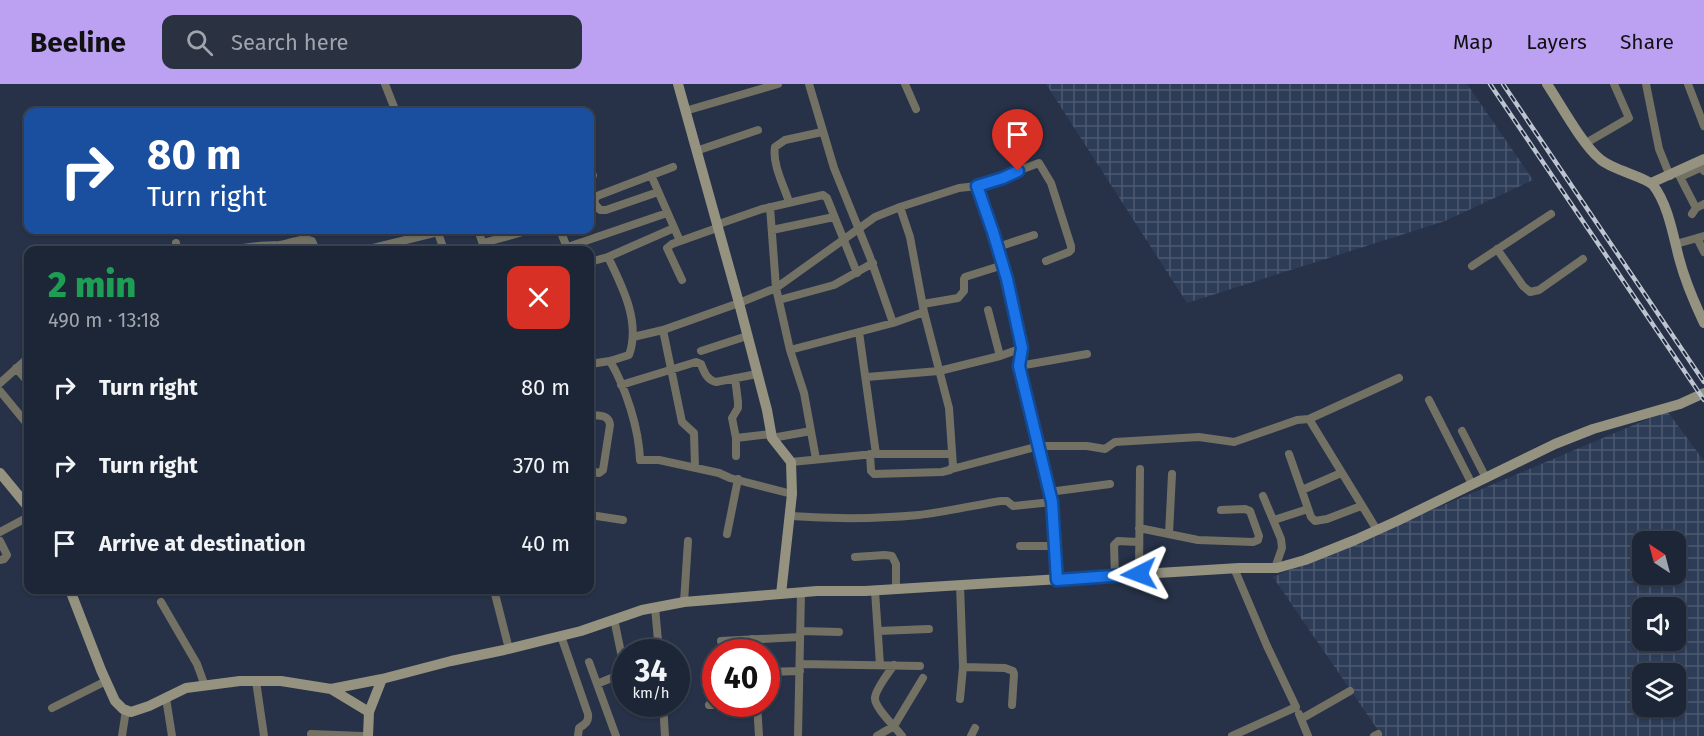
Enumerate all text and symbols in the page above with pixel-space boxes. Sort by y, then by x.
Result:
search box [162,15,582,69]
text: Beeline [30,26,126,59]
icon: search [183,26,216,59]
text: Search here [231,29,349,56]
text: Map [1453,29,1493,55]
text: Layers [1526,29,1587,55]
text: Share [1620,29,1674,55]
pin [992,109,1043,171]
icon: arrive [1001,118,1034,151]
text: 80 m [147,130,241,180]
icon: right [48,132,126,210]
text: Turn right [147,181,267,213]
text: 2 min [48,263,136,307]
button: close [507,266,570,329]
text: 490 m · 13:18 [48,308,160,332]
icon: right [48,371,81,404]
text: Turn right [99,374,198,401]
text: 80 m [521,374,570,401]
icon: right [48,449,81,482]
text: Turn right [99,452,198,479]
text: 370 m [513,452,570,479]
icon: arrive [48,527,81,560]
text: Arrive at destination [99,530,306,557]
text: 40 m [521,530,570,557]
north arrow [1632,531,1686,585]
map controls [1632,531,1686,717]
position arrow [1107,542,1171,606]
button: sound [1632,597,1686,651]
speed limit sign: 40 [702,639,780,717]
text: 34 [635,653,667,689]
button: layers [1632,663,1686,717]
text: km/h [632,684,670,702]

